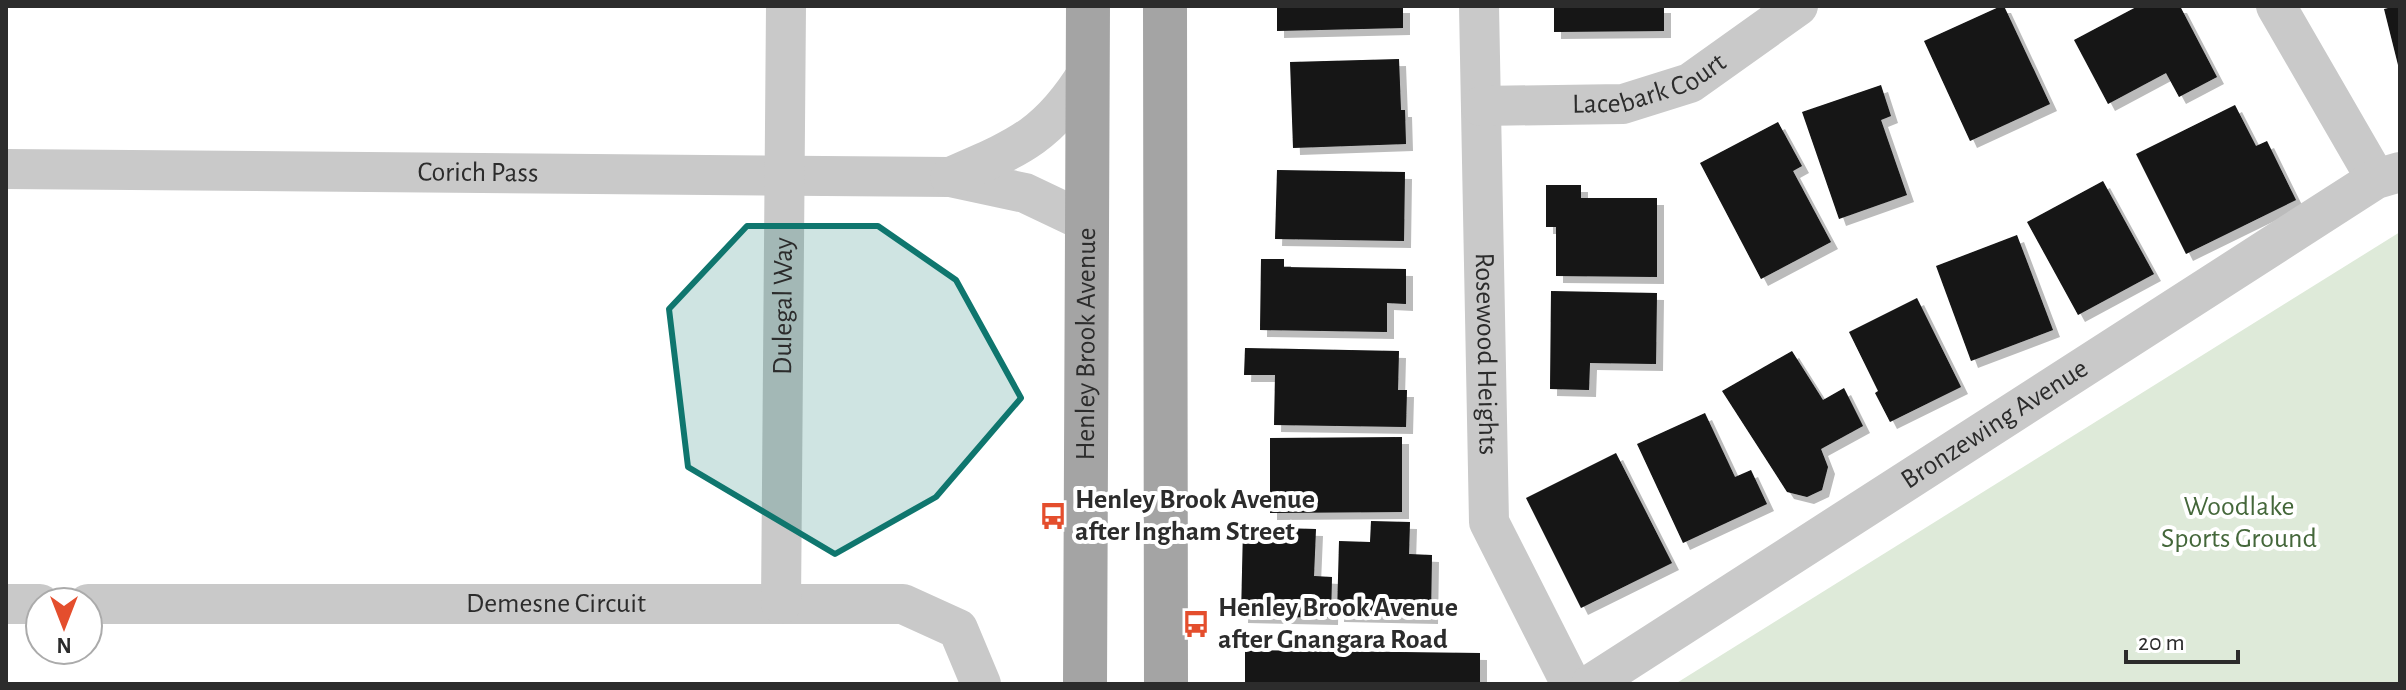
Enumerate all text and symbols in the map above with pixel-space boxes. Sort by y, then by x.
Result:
street label: Lacebark Court [1572,48,1731,119]
street label: Corich Pass [417,158,539,188]
street label: Henley Brook Avenue [1072,228,1101,460]
street label: Dulegal Way [769,237,798,375]
street label: Rosewood Heights [1470,252,1502,455]
street label: Bronzewing Avenue [1896,354,2093,494]
place label: Henley Brook Avenue after Ingham Street [1075,486,1315,546]
park label: Woodlake Sports Ground [2161,493,2317,553]
bus stop icon: Henley Brook Avenue after Ingham Street [1038,501,1068,531]
north arrow [24,586,104,666]
street label: Demesne Circuit [466,590,646,618]
place label: Henley Brook Avenue after Gnangara Road [1218,594,1458,654]
bus stop icon: Henley Brook Avenue after Gnangara Road [1181,609,1211,639]
scale bar [2126,614,2238,664]
text: 20 m [2138,631,2185,655]
text: N [56,634,72,656]

